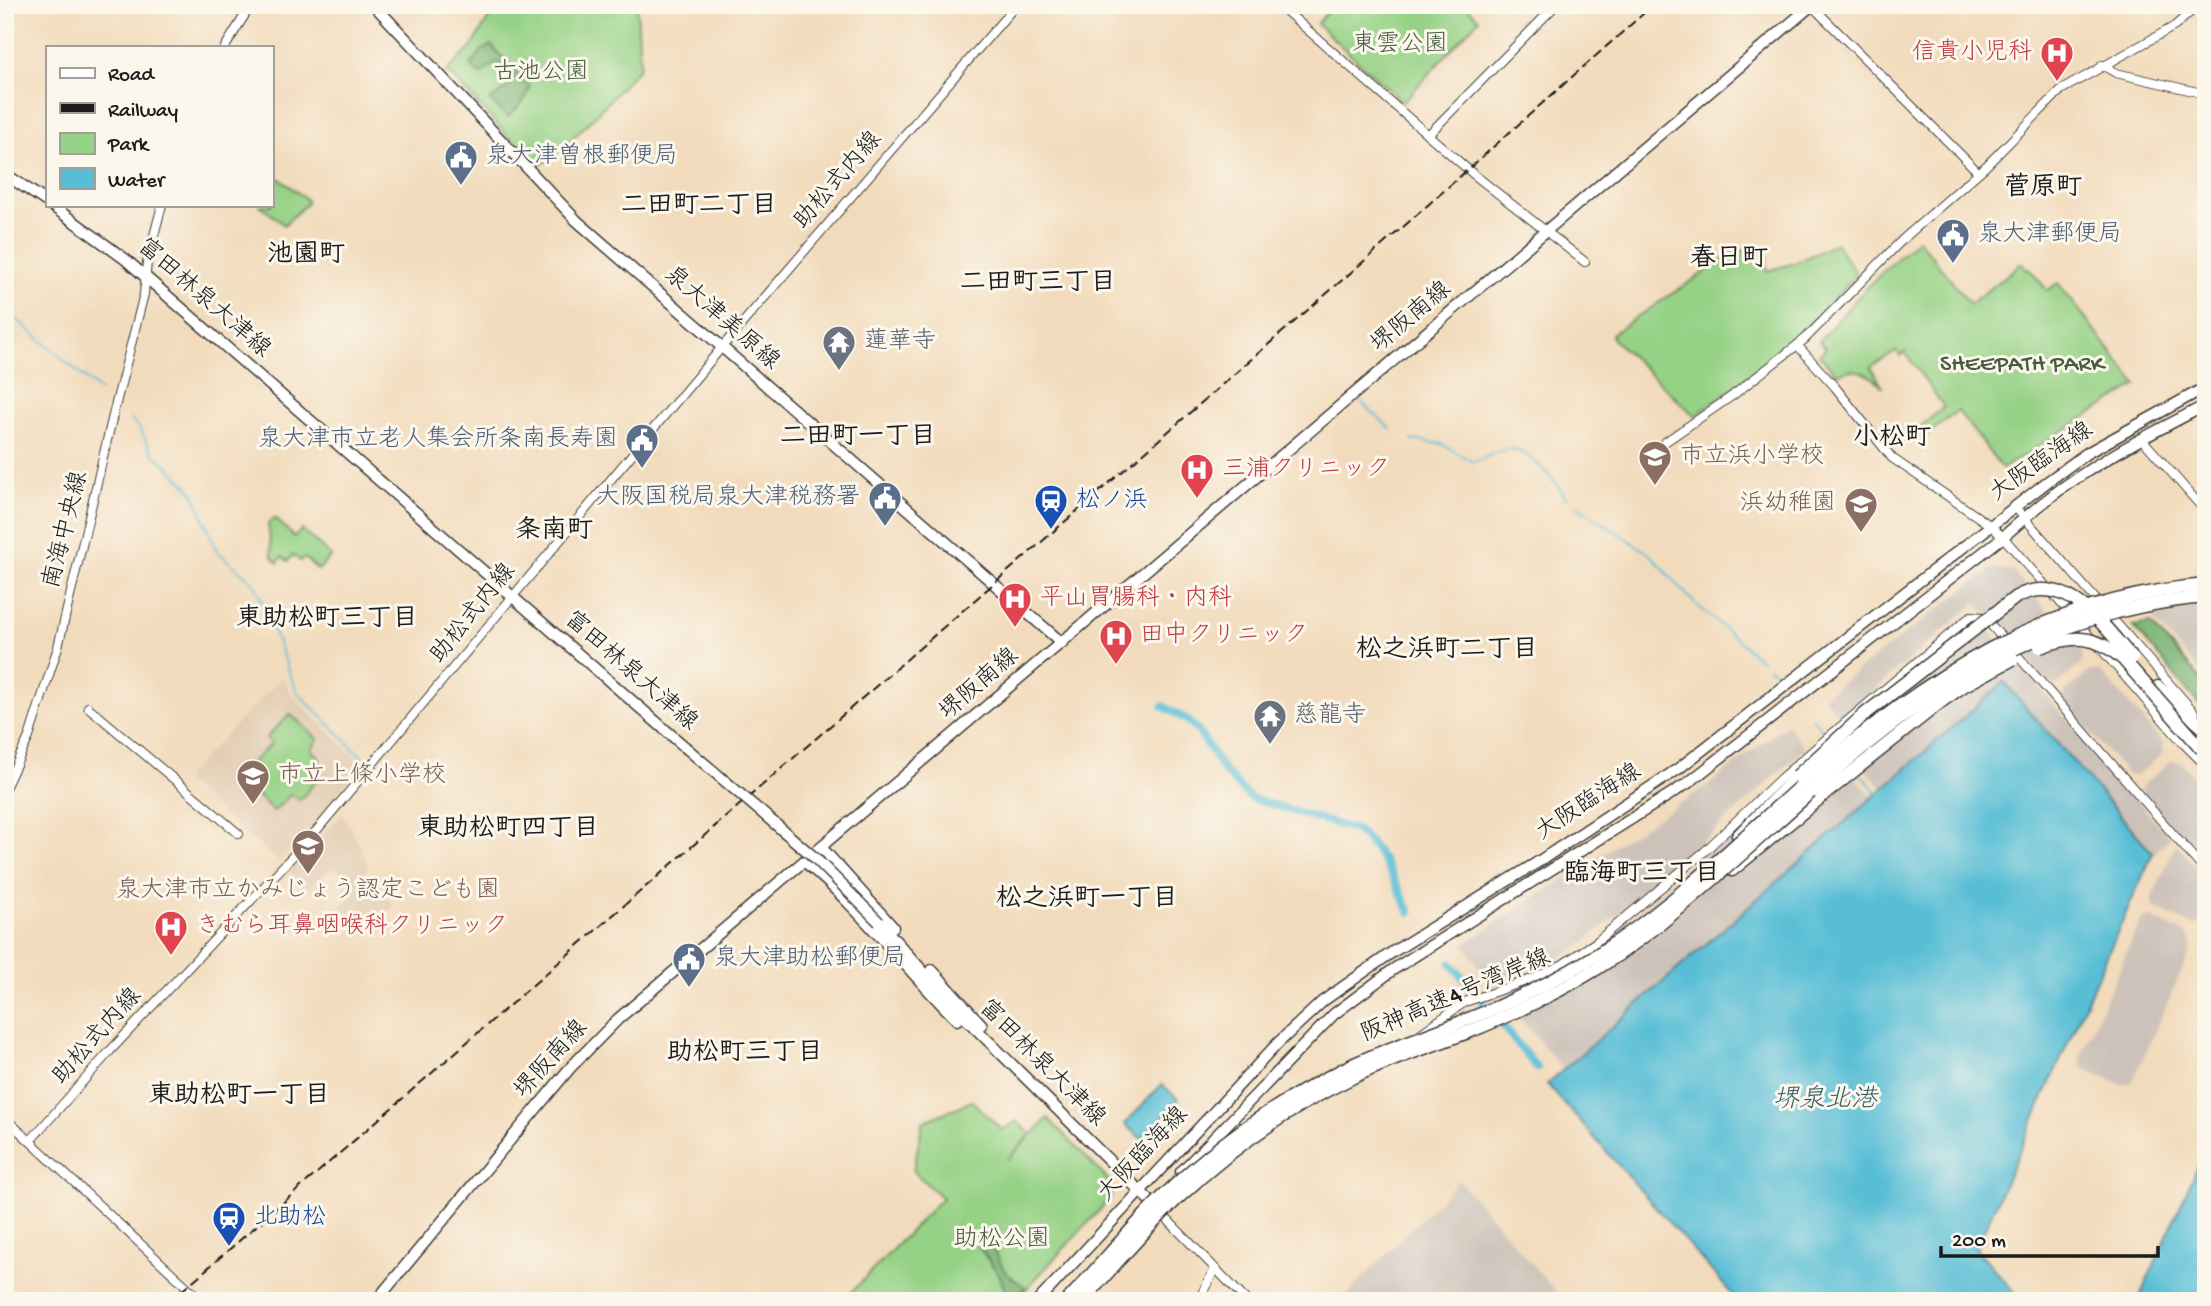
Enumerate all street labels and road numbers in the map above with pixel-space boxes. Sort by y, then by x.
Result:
street label: 助松式内線 [788,126,889,236]
street label: 富田林泉大津線 [130,232,277,365]
street label: 泉大津美原線 [657,260,786,377]
street label: 堺阪南線 [1365,275,1458,360]
street label: 大阪臨海線 [1984,416,2099,509]
street label: 南海中央線 [37,468,96,592]
street label: 助松式内線 [424,558,523,670]
street label: 富田林泉大津線 [557,605,704,738]
street label: 堺阪南線 [934,642,1026,727]
street label: 大阪臨海線 [1530,757,1647,848]
street label: 阪神高速4号湾岸線 [1356,943,1555,1050]
street label: 助松式内線 [46,982,149,1091]
street label: 富田林泉大津線 [971,994,1111,1134]
street label: 堺阪南線 [508,1014,595,1105]
street label: 大阪臨海線 [1092,1101,1196,1209]

